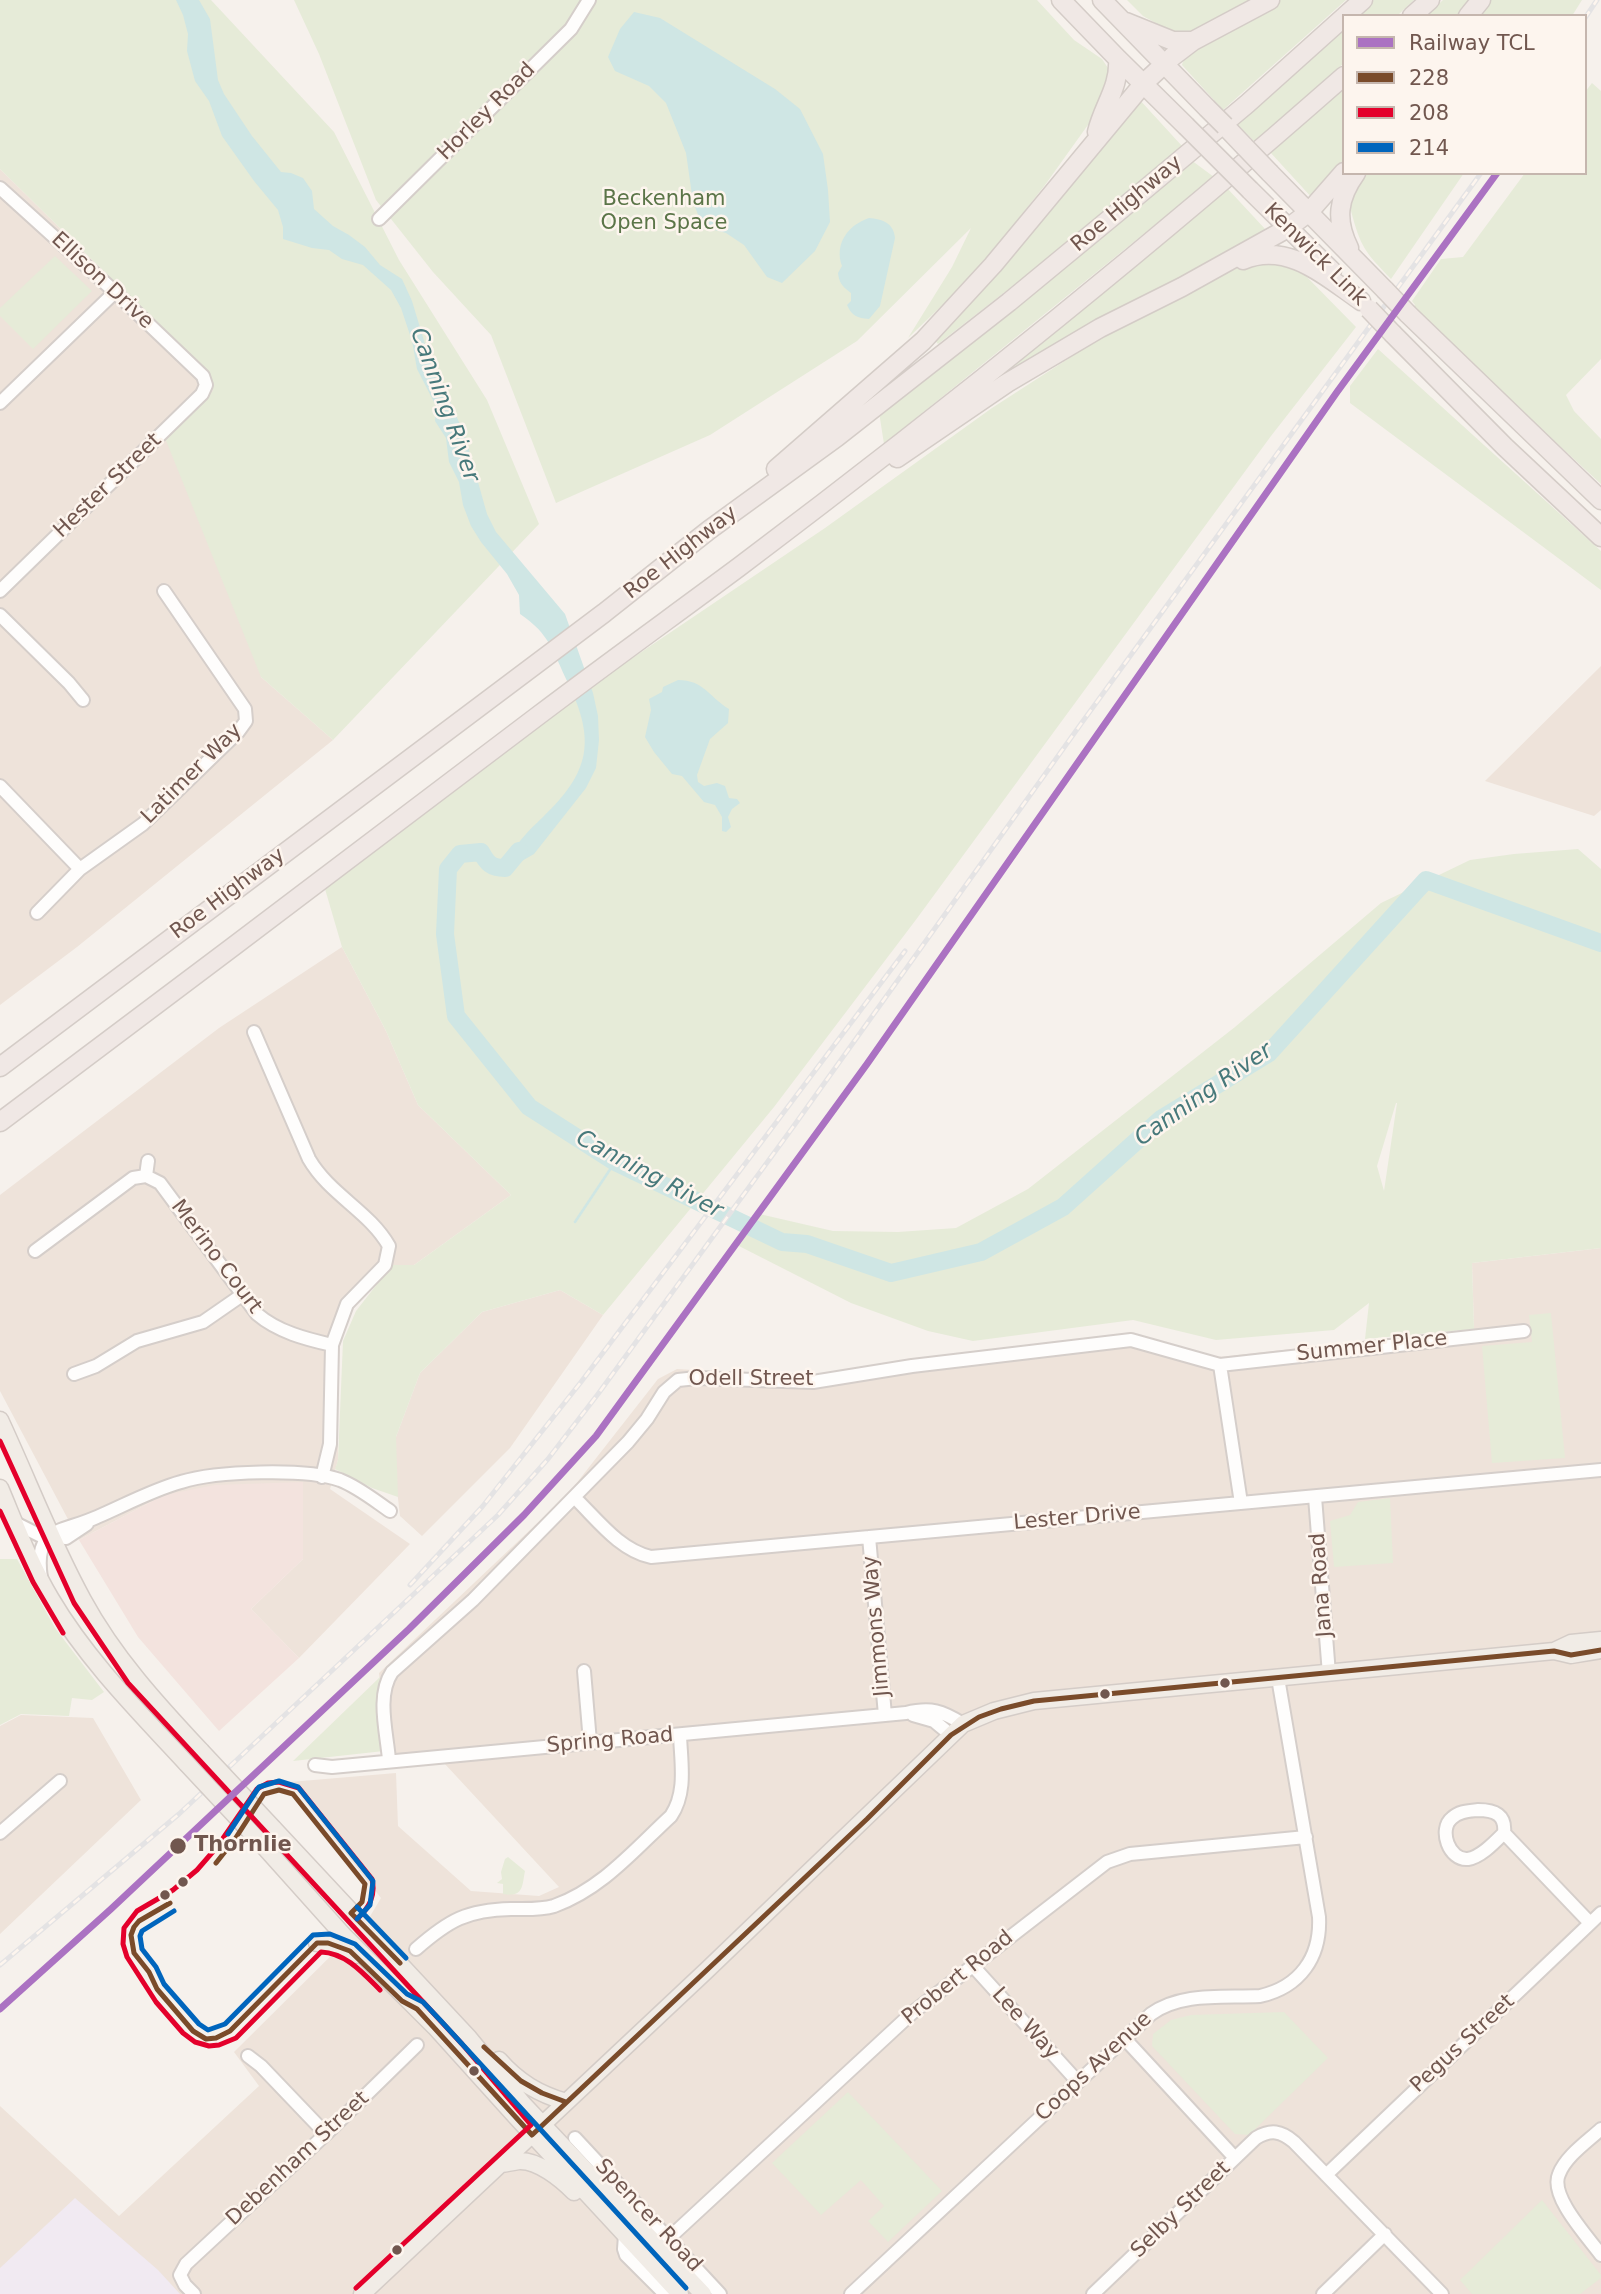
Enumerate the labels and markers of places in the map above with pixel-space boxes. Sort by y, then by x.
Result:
unlabelled marker [1218,1676,1232,1690]
unlabelled marker [1098,1687,1112,1701]
place label: Thornlie [194,1833,292,1859]
marker: Thornlie [168,1836,188,1856]
unlabelled marker [176,1875,190,1889]
unlabelled marker [158,1888,172,1902]
unlabelled marker [467,2064,481,2078]
unlabelled marker [390,2243,404,2257]

